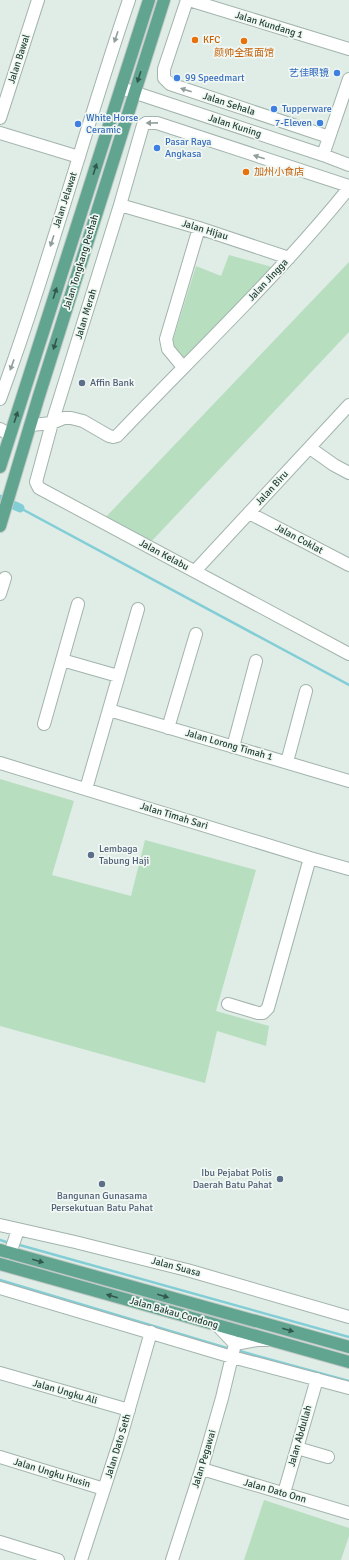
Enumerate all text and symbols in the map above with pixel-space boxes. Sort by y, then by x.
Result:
street label: Jalan Kundang 1 [234,9,304,41]
one-way arrow [113,31,119,43]
street label: Jalan Bawal [5,33,33,85]
place label: KFC [203,34,220,46]
marker: KFC [190,35,200,45]
marker: 颜帅全蛋面馆 [239,36,249,46]
place label: 颜帅全蛋面馆 [214,47,274,59]
place label: 艺佳眼镜 [289,67,329,79]
marker: 艺佳眼镜 [332,68,342,78]
one-way arrow [136,71,142,83]
place label: 99 Speedmart [185,72,245,84]
marker: 99 Speedmart [172,73,182,83]
one-way arrow [180,86,192,92]
street label: Jalan Sehala [201,90,257,118]
place label: Tupperware [282,103,332,115]
marker: Tupperware [269,104,279,114]
place label: White Horse Ceramic [86,112,138,136]
street label: Jalan Kuning [207,112,263,140]
place label: 7-Eleven [275,117,312,129]
marker: 7-Eleven [315,118,325,128]
marker: White Horse Ceramic [73,119,83,129]
one-way arrow [146,120,158,127]
place label: Pasar Raya Angkasa [165,136,211,160]
marker: Pasar Raya Angkasa [152,143,162,153]
one-way arrow [252,154,264,160]
one-way arrow [92,163,98,175]
place label: 加州小食店 [254,166,304,178]
marker: 加州小食店 [241,167,251,177]
street label: Jalan Jelawat [50,170,80,229]
street label: Jalan Tongkang Pechah [61,213,101,311]
street label: Jalan Hijau [180,217,230,243]
one-way arrow [49,235,55,247]
street label: Jalan Jingga [245,256,291,304]
one-way arrow [52,287,58,299]
street label: Jalan Merah [73,287,99,341]
one-way arrow [52,338,58,350]
one-way arrow [9,359,15,371]
place label: Affin Bank [90,377,134,389]
marker: Affin Bank [77,378,87,388]
one-way arrow [13,410,19,422]
street label: Jalan Biru [253,468,291,508]
street label: Jalan Coklat [273,521,325,557]
street label: Jalan Kelabu [137,537,191,573]
street label: Jalan Lorong Timah 1 [184,727,274,763]
street label: Jalan Timah Sari [139,800,209,832]
place label: Lembaga Tabung Haji [99,843,149,867]
marker: Lembaga Tabung Haji [86,850,96,860]
place label: Ibu Pejabat Polis Daerah Batu Pahat [193,1167,273,1191]
marker: Ibu Pejabat Polis Daerah Batu Pahat [275,1174,285,1184]
marker: Bangunan Gunasama Persekutuan Batu Pahat [97,1179,107,1189]
place label: Bangunan Gunasama Persekutuan Batu Pahat [51,1190,154,1214]
street label: Jalan Suasa [150,1255,202,1279]
one-way arrow [32,1258,44,1264]
one-way arrow [105,1293,117,1299]
one-way arrow [157,1293,169,1299]
street label: Jalan Bakau Condong [128,1295,220,1331]
one-way arrow [282,1327,294,1333]
street label: Jalan Ungku Ali [31,1377,99,1407]
street label: Jalan Abdullah [285,1404,315,1468]
street label: Jalan Dato Seth [103,1412,133,1480]
street label: Jalan Pegawai [189,1428,219,1490]
street label: Jalan Ungku Husin [12,1456,92,1490]
street label: Jalan Dato Onn [242,1476,308,1506]

